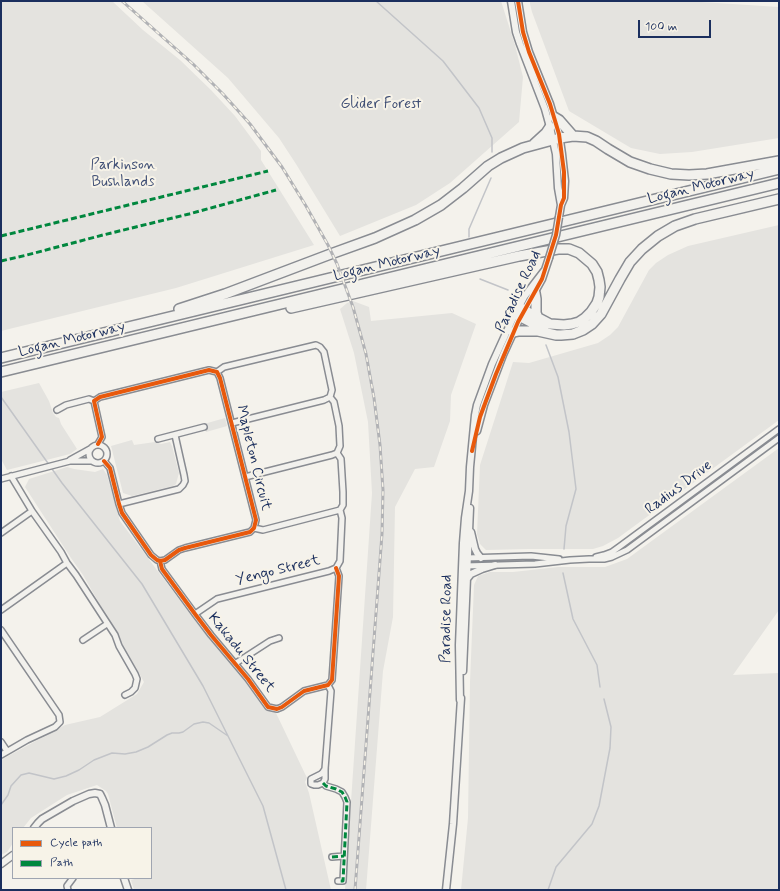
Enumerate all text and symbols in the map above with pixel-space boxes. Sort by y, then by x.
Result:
scale bar [640,12,713,38]
text: 100 m [645,19,677,35]
park label: Glider Forest [341,96,421,114]
park label: Parkinson Bushlands [90,157,156,192]
street label: Logan Motorway [646,165,756,209]
street label: Logan Motorway [332,242,442,286]
street label: Paradise Road [492,248,546,336]
street label: Logan Motorway [17,318,127,362]
street label: Mapleton Circuit [231,403,275,513]
street label: Radius Drive [642,457,716,519]
street label: Yengo Street [234,552,322,590]
street label: Paradise Road [437,575,457,663]
street label: Kakadu Street [203,610,279,696]
legend [12,827,152,879]
text: Cycle path [50,835,102,851]
text: Path [50,855,73,871]

